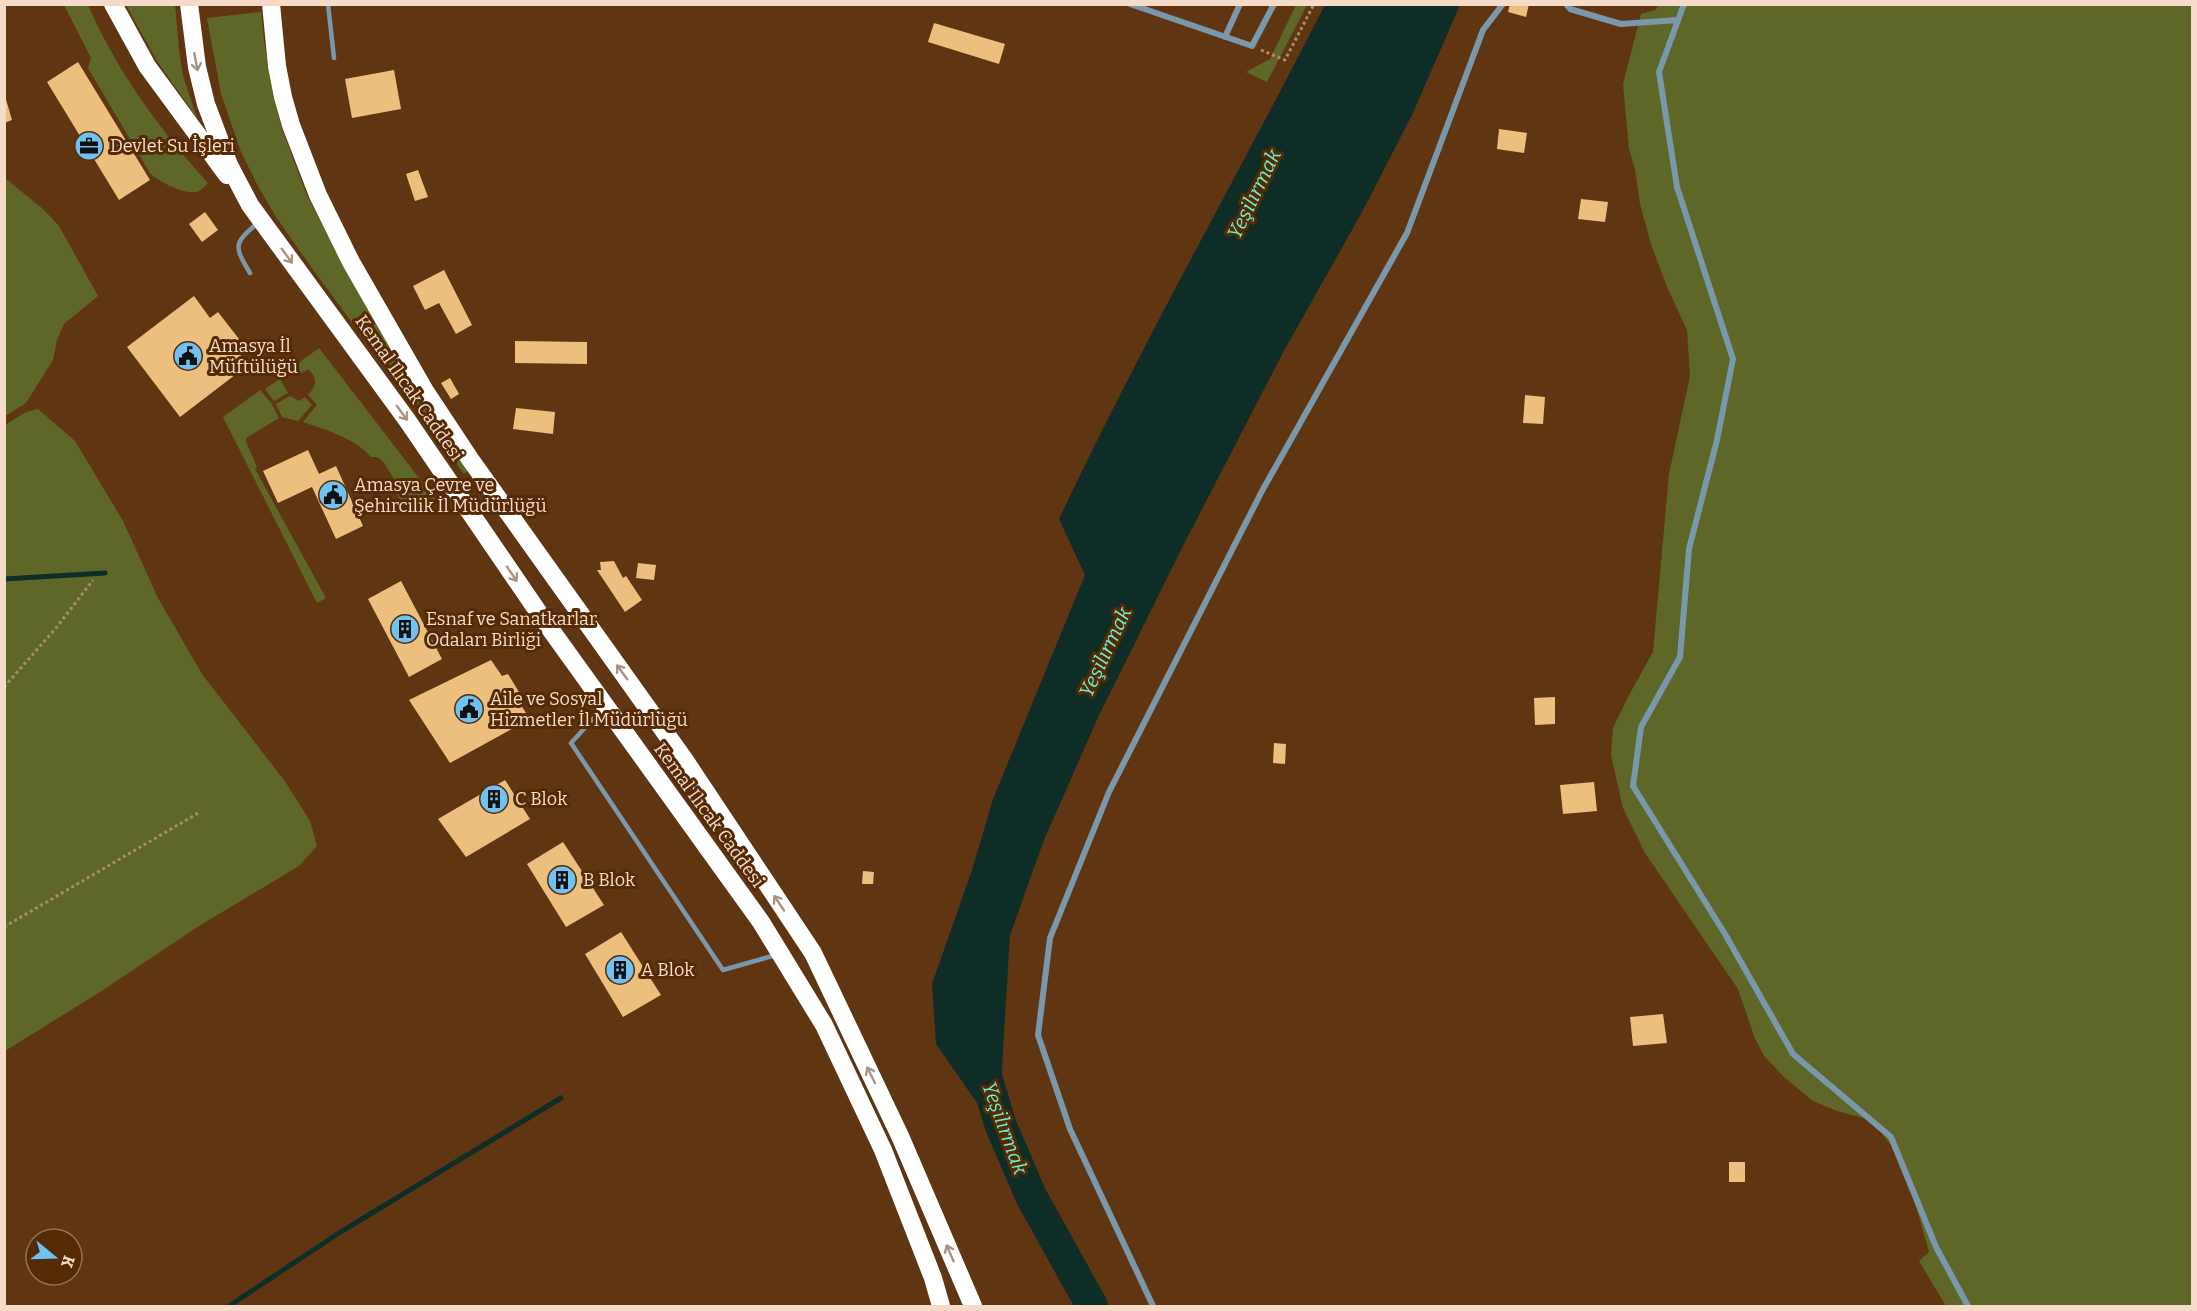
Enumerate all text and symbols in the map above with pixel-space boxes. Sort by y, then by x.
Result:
one-way arrow [191,52,202,72]
office icon: Devlet Su İşleri [73,130,105,162]
place label: Devlet Su İşleri [110,135,235,157]
water label: Yeşilırmak [1222,145,1286,243]
one-way arrow [281,247,293,263]
street label: Kemal Ilıcak Caddesi [350,311,468,465]
place label: Amasya İl Müftülüğü [209,335,298,378]
public building icon: Amasya İl Müftülüğü [172,340,204,372]
one-way arrow [396,405,408,421]
place label: Amasya Çevre ve Şehircilik İl Müdürlüğü [354,474,547,517]
public building icon: Amasya Çevre ve Şehircilik İl Müdürlüğü [317,479,349,511]
one-way arrow [506,566,518,582]
water label: Yeşilırmak [1074,603,1136,701]
place label: Esnaf ve Sanatkarlar Odaları Birliği [426,608,597,651]
building icon: Esnaf ve Sanatkarlar Odaları Birliği [389,613,421,645]
one-way arrow [616,665,628,681]
place label: Aile ve Sosyal Hizmetler İl Müdürlüğü [490,688,688,731]
public building icon: Aile ve Sosyal Hizmetler İl Müdürlüğü [453,693,485,725]
street label: Kemal Ilıcak Caddesi [649,738,769,892]
building icon: C Blok [478,783,510,815]
place label: C Blok [515,788,568,810]
building icon: B Blok [546,864,578,896]
place label: B Blok [583,869,636,891]
one-way arrow [773,895,785,912]
building icon: A Blok [604,954,636,986]
place label: A Blok [641,959,695,981]
one-way arrow [864,1066,876,1084]
water label: Yeşilırmak [977,1078,1033,1178]
north arrow [24,1227,84,1287]
one-way arrow [944,1244,955,1262]
text: K [57,1253,79,1271]

